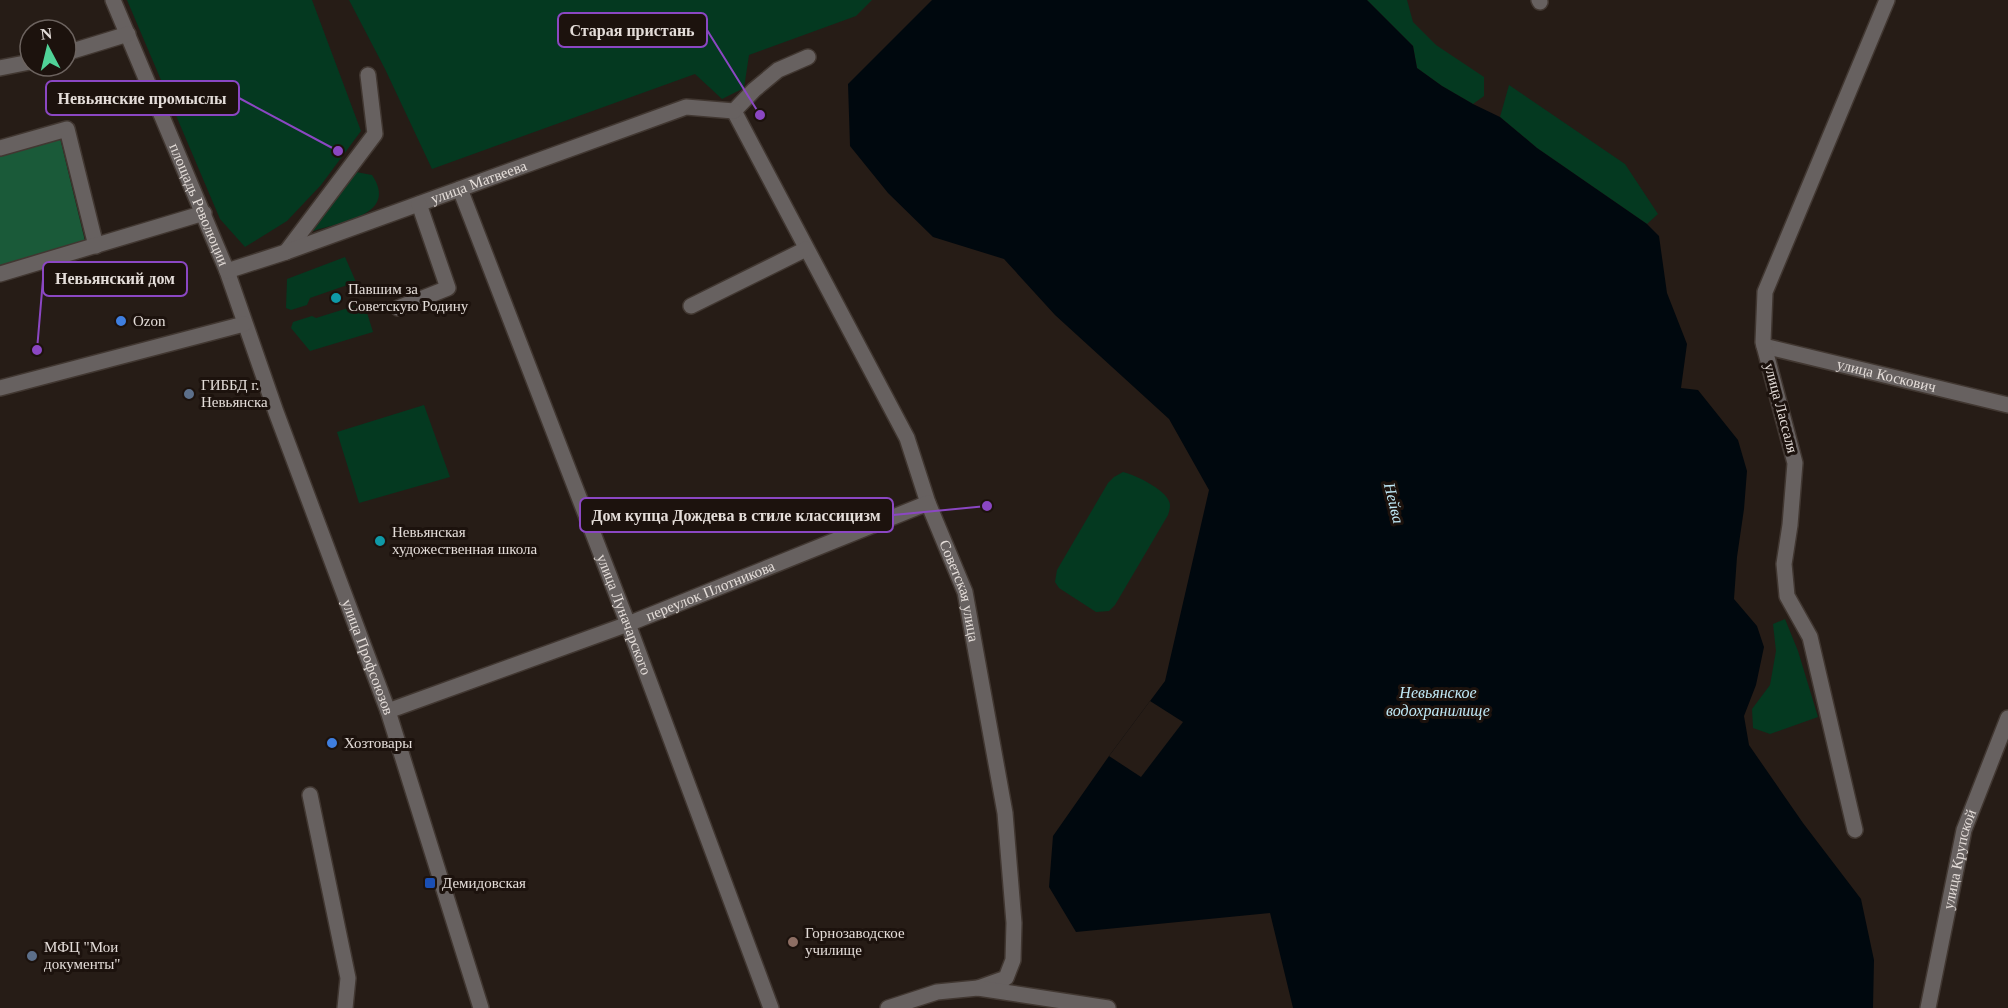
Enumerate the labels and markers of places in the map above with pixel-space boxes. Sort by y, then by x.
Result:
callout: Старая пристань [558,13,707,47]
callout: Невьянские промыслы [46,81,239,115]
callout: Невьянский дом [43,262,187,296]
place label: Павшим за Советскую Родину [348,281,469,314]
marker: Павшим за Советскую Родину [329,291,343,305]
place label: Ozon [133,313,166,329]
marker: Ozon [114,314,128,328]
place label: ГИББД г. Невьянска [201,377,268,410]
marker: ГИББД г. Невьянска [182,387,196,401]
callout: Дом купца Дождева в стиле классицизм [580,498,893,532]
place label: Невьянская художественная школа [392,524,538,557]
marker: Невьянская художественная школа [373,534,387,548]
place label: Хозтовары [344,735,412,751]
marker: Хозтовары [325,736,339,750]
place label: Демидовская [442,875,526,891]
marker: Демидовская [423,876,437,890]
place label: Горнозаводское училище [805,925,905,958]
marker: Горнозаводское училище [786,935,800,949]
place label: МФЦ "Мои документы" [44,939,120,972]
marker: МФЦ "Мои документы" [25,949,39,963]

